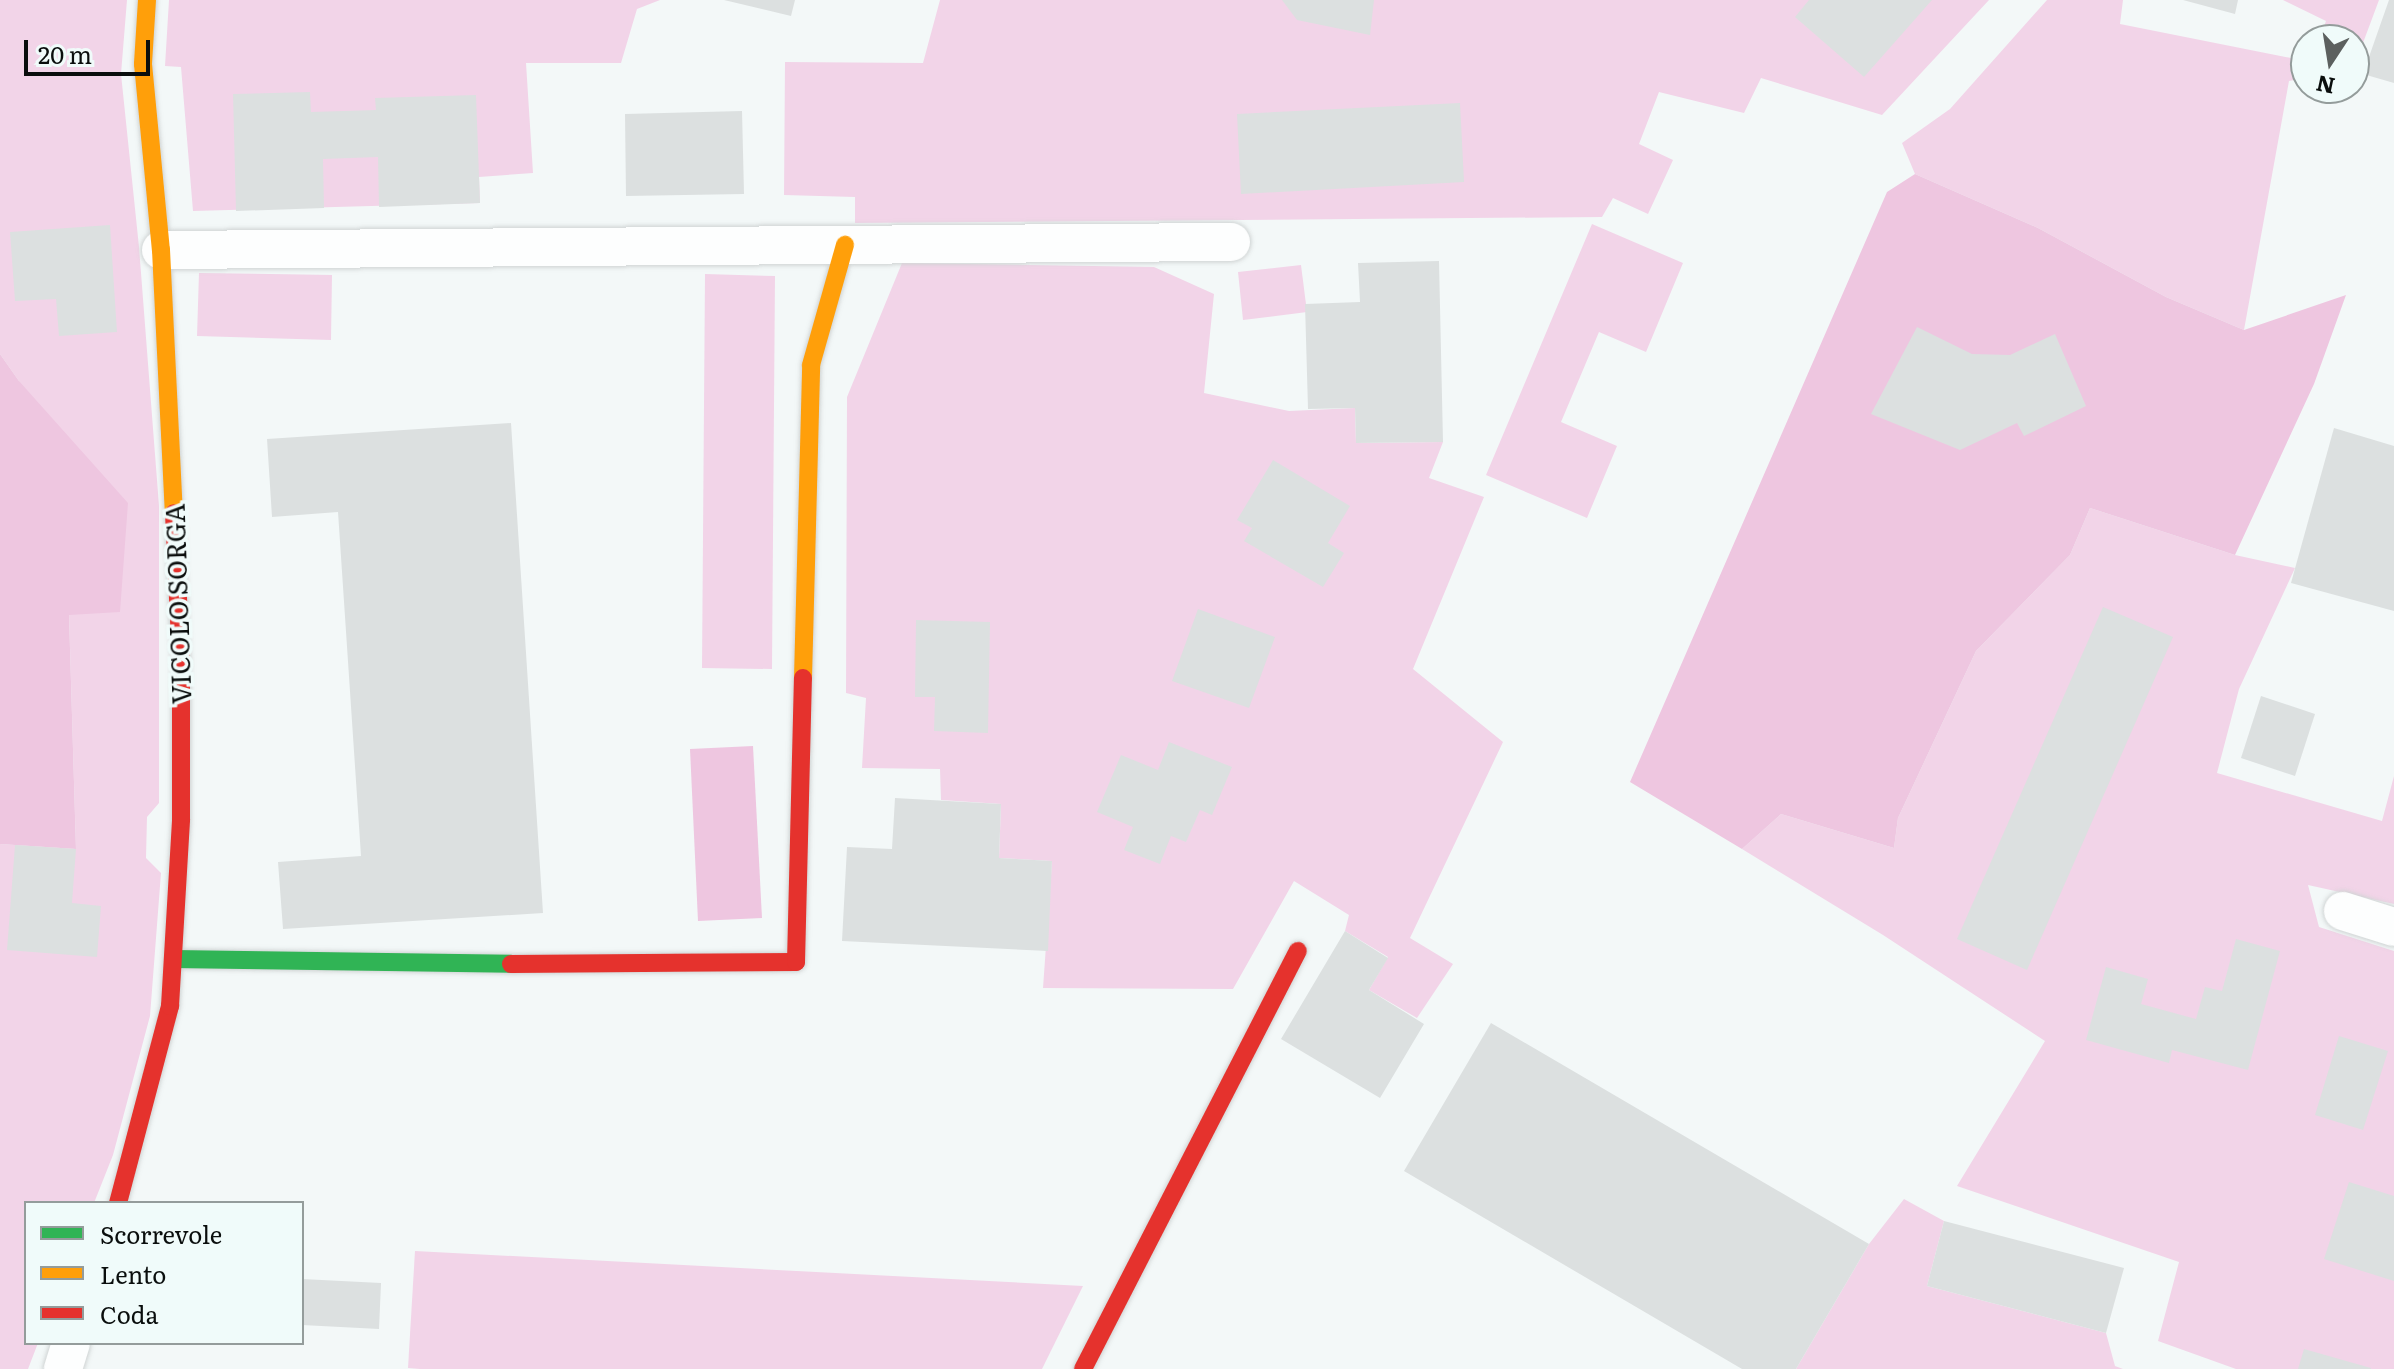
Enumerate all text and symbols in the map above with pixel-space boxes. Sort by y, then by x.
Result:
scale bar [28,24,154,74]
north arrow [2290,24,2370,104]
text: 20 m [38,36,92,71]
text: N [2313,68,2338,104]
street label: VICOLO SORGA [158,503,196,705]
legend [24,1201,304,1345]
text: Scorrevole [100,1216,222,1251]
text: Lento [100,1256,166,1291]
text: Coda [100,1296,158,1331]

